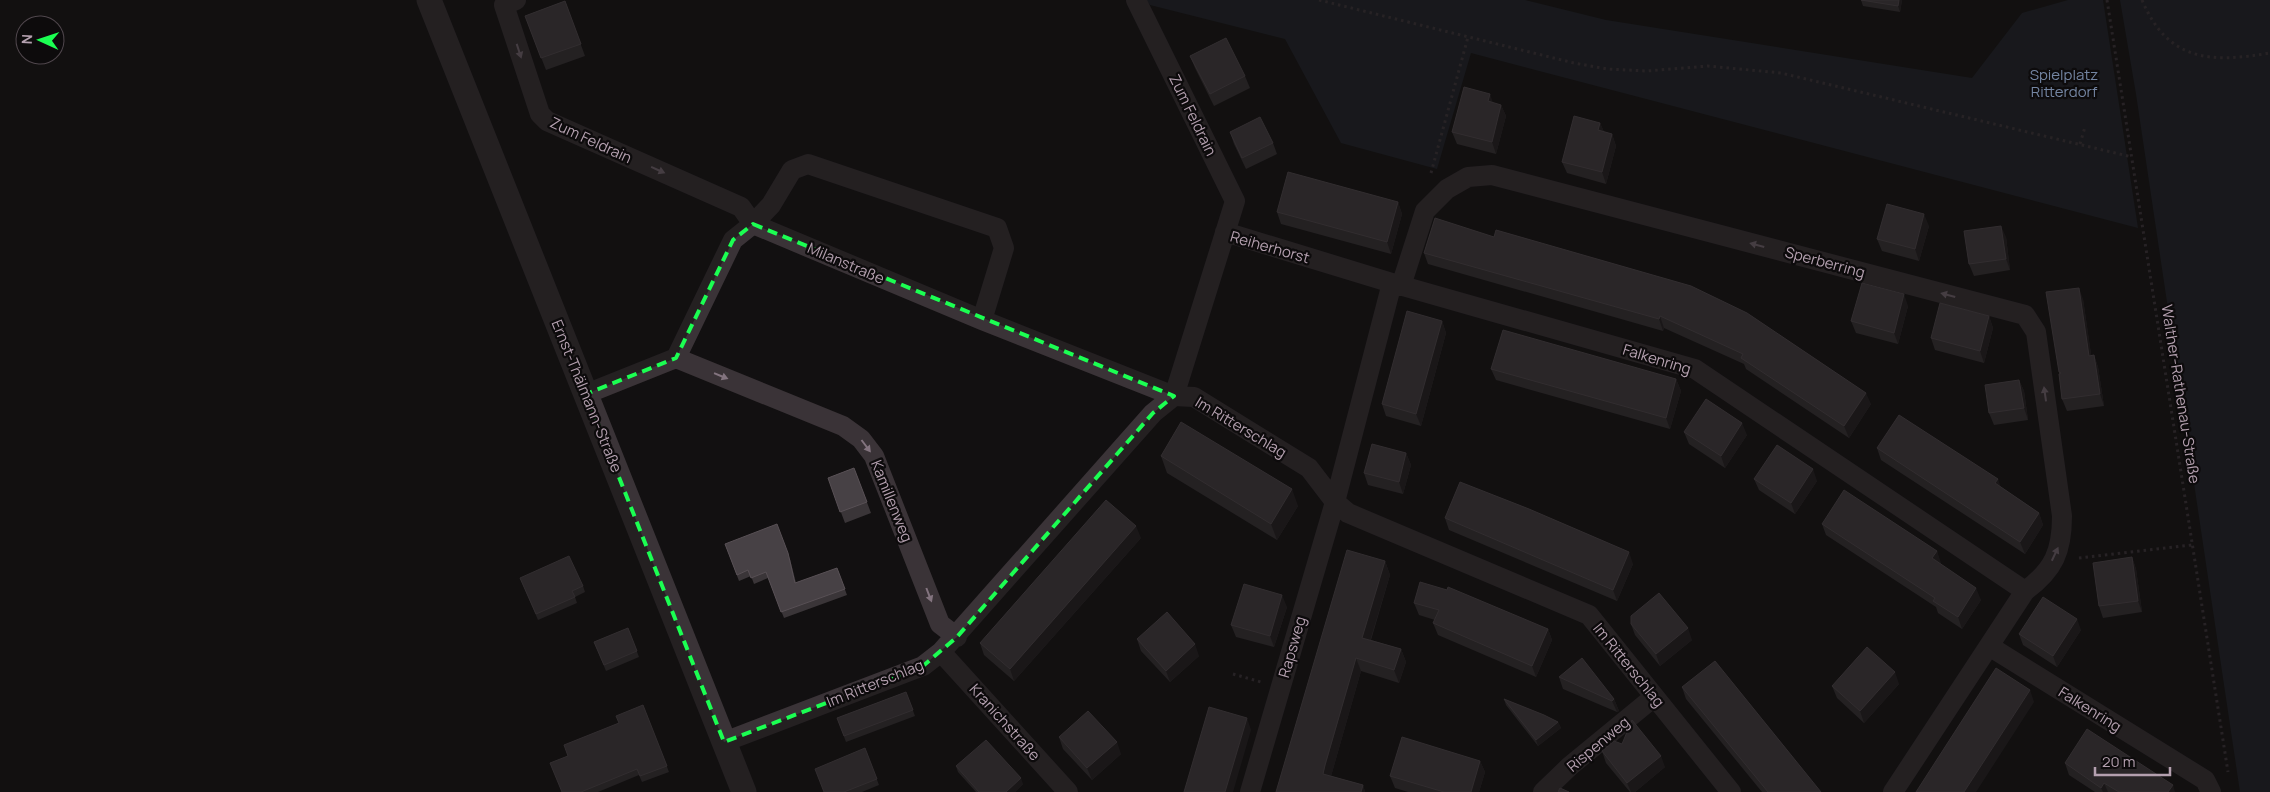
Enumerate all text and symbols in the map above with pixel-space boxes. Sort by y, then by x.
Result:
north arrow [15,15,65,65]
text: N [17,34,36,45]
one-way arrow [516,44,523,59]
park label: Spielplatz Ritterdorf [2030,64,2098,102]
street label: Zum Feldrain [1164,71,1222,159]
street label: Zum Feldrain [547,112,635,168]
one-way arrow [651,167,665,175]
street label: Reiherhorst [1228,226,1312,268]
street label: Milanstraße [804,237,888,289]
one-way arrow [1750,241,1765,249]
street label: Sperberring [1783,241,1867,283]
one-way arrow [1941,291,1956,299]
street label: Walther-Rathenau-Straße [2156,303,2206,485]
street label: Ernst-Thälmann-Straße [547,316,627,476]
street label: Falkenring [1620,339,1694,379]
one-way arrow [714,373,728,381]
one-way arrow [2041,386,2049,402]
street label: Im Ritterschlag [1191,391,1291,463]
one-way arrow [861,439,871,453]
street label: Kamillenweg [866,457,918,545]
one-way arrow [2052,547,2060,561]
one-way arrow [925,588,933,603]
street label: Rapsweg [1273,614,1311,680]
street label: Im Ritterschlag [1588,618,1670,712]
street label: Im Ritterschlag [823,654,927,712]
street label: Kranichstraße [965,679,1045,765]
street label: Falkenring [2055,681,2125,737]
street label: Rispenweg [1562,712,1634,776]
scale bar [2095,744,2170,776]
text: 20 m [2102,751,2135,772]

